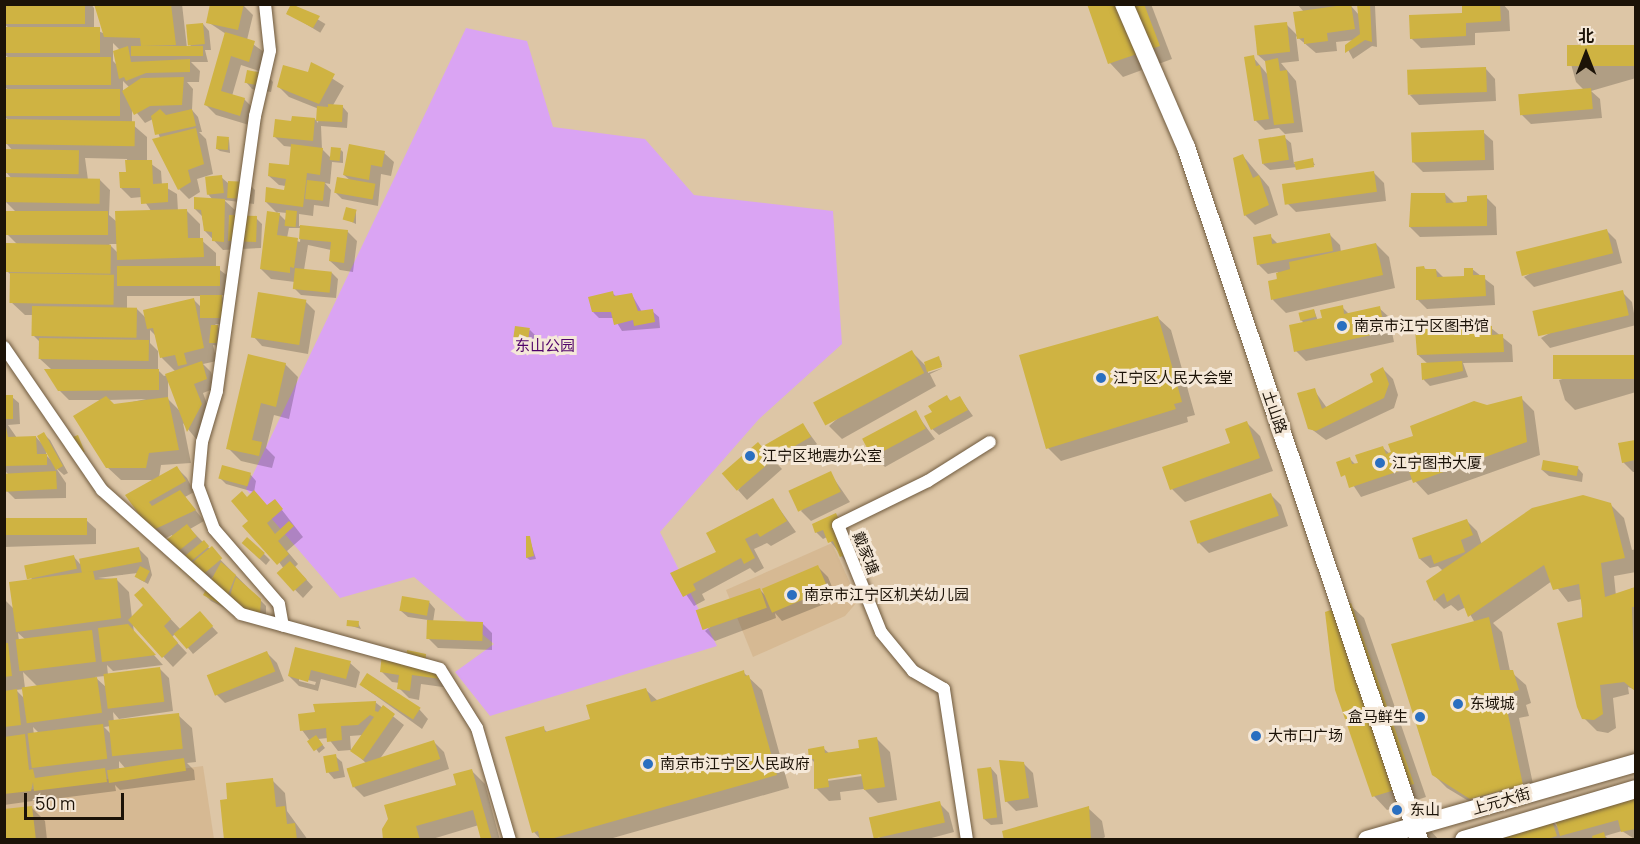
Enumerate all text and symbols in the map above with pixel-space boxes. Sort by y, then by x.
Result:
north arrow [1556,24,1616,84]
text: 北 [1578,25,1594,47]
place label: 南京市江宁区图书馆 [1354,317,1489,335]
marker: 南京市江宁区图书馆 [1335,319,1349,333]
park label: 东山公园 [515,337,575,355]
place label: 江宁区人民大会堂 [1113,369,1233,387]
marker: 江宁区人民大会堂 [1094,371,1108,385]
street label: 土山路 [1259,388,1291,436]
place label: 江宁区地震办公室 [762,447,882,465]
marker: 江宁区地震办公室 [743,449,757,463]
place label: 江宁图书大厦 [1392,454,1482,472]
marker: 江宁图书大厦 [1373,456,1387,470]
street label: 戴家塘 [849,529,883,577]
place label: 南京市江宁区机关幼儿园 [804,586,969,604]
marker: 南京市江宁区机关幼儿园 [785,588,799,602]
place label: 东域城 [1470,695,1515,713]
marker: 东域城 [1451,697,1465,711]
place label: 盒马鲜生 [1348,708,1408,726]
marker: 盒马鲜生 [1413,710,1427,724]
place label: 大市口广场 [1268,727,1343,745]
marker: 大市口广场 [1249,729,1263,743]
place label: 南京市江宁区人民政府 [660,755,810,773]
marker: 南京市江宁区人民政府 [641,757,655,771]
scale bar [27,781,128,819]
street label: 上元大街 [1470,784,1532,818]
text: 50 m [35,791,75,815]
marker: 东山 [1388,801,1406,819]
place label: 东山 [1410,801,1440,819]

